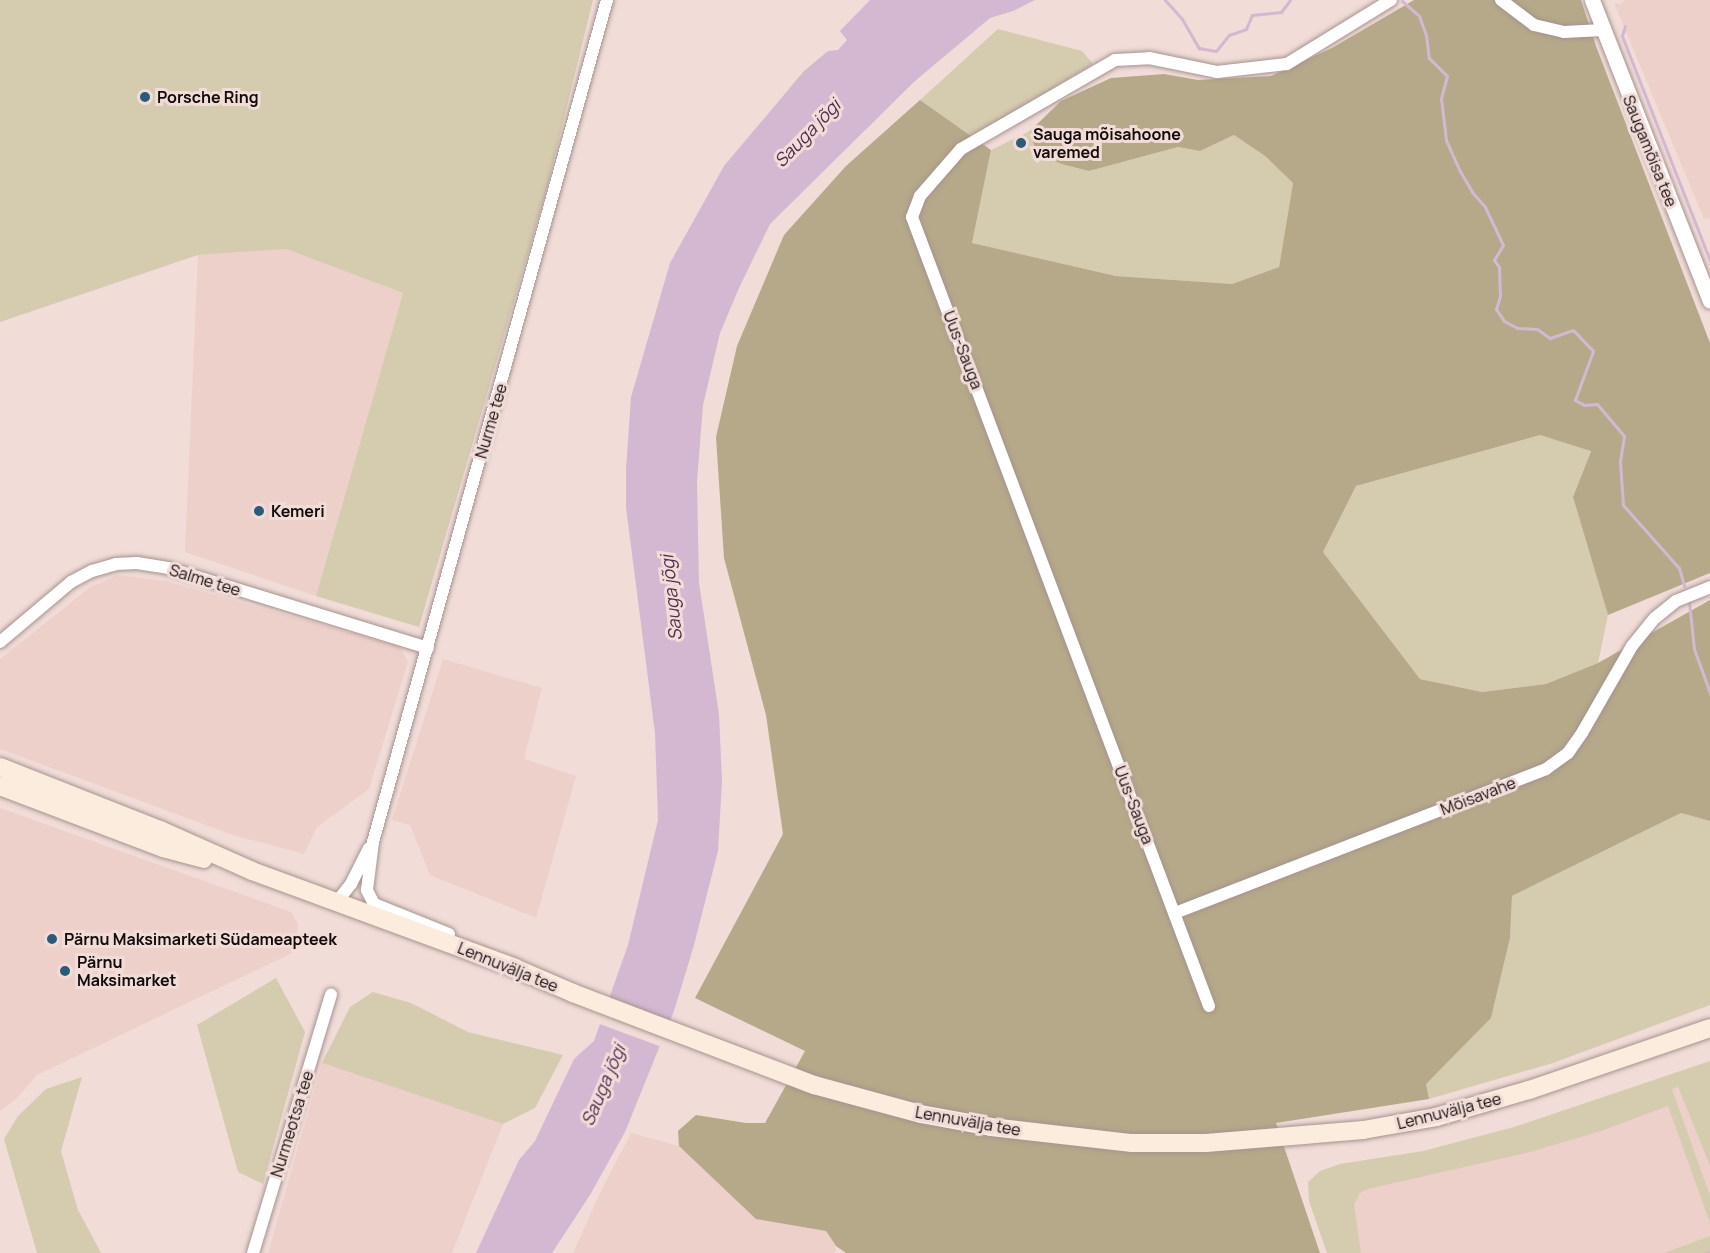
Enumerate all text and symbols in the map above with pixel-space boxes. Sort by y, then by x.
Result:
place label: Porsche Ring [157,87,259,107]
marker: Porsche Ring [138,90,152,104]
street label: Saugamõisa tee [1619,92,1681,210]
water label: Sauga jõgi [769,95,845,171]
place label: Sauga mõisahoone varemed [1033,124,1181,162]
marker: Sauga mõisahoone varemed [1014,136,1028,150]
street label: Uus-Sauga [939,308,987,392]
street label: Nurme tee [471,381,511,461]
place label: Kemeri [271,501,325,521]
marker: Kemeri [252,504,266,518]
water label: Sauga jõgi [656,554,686,642]
street label: Salme tee [167,560,243,600]
street label: Uus-Sauga [1110,763,1158,847]
street label: Mõisavahe [1438,773,1518,819]
place label: Pärnu Maksimarketi Südameapteek [64,929,337,949]
marker: Pärnu Maksimarketi Südameapteek [45,932,59,946]
street label: Lennuvälja tee [455,938,561,996]
place label: Pärnu Maksimarket [77,952,176,990]
marker: Pärnu Maksimarket [58,964,72,978]
water label: Sauga jõgi [576,1041,630,1129]
street label: Nurmeotsa tee [267,1068,317,1180]
street label: Lennuvälja tee [1395,1089,1503,1133]
street label: Lennuvälja tee [914,1102,1022,1140]

